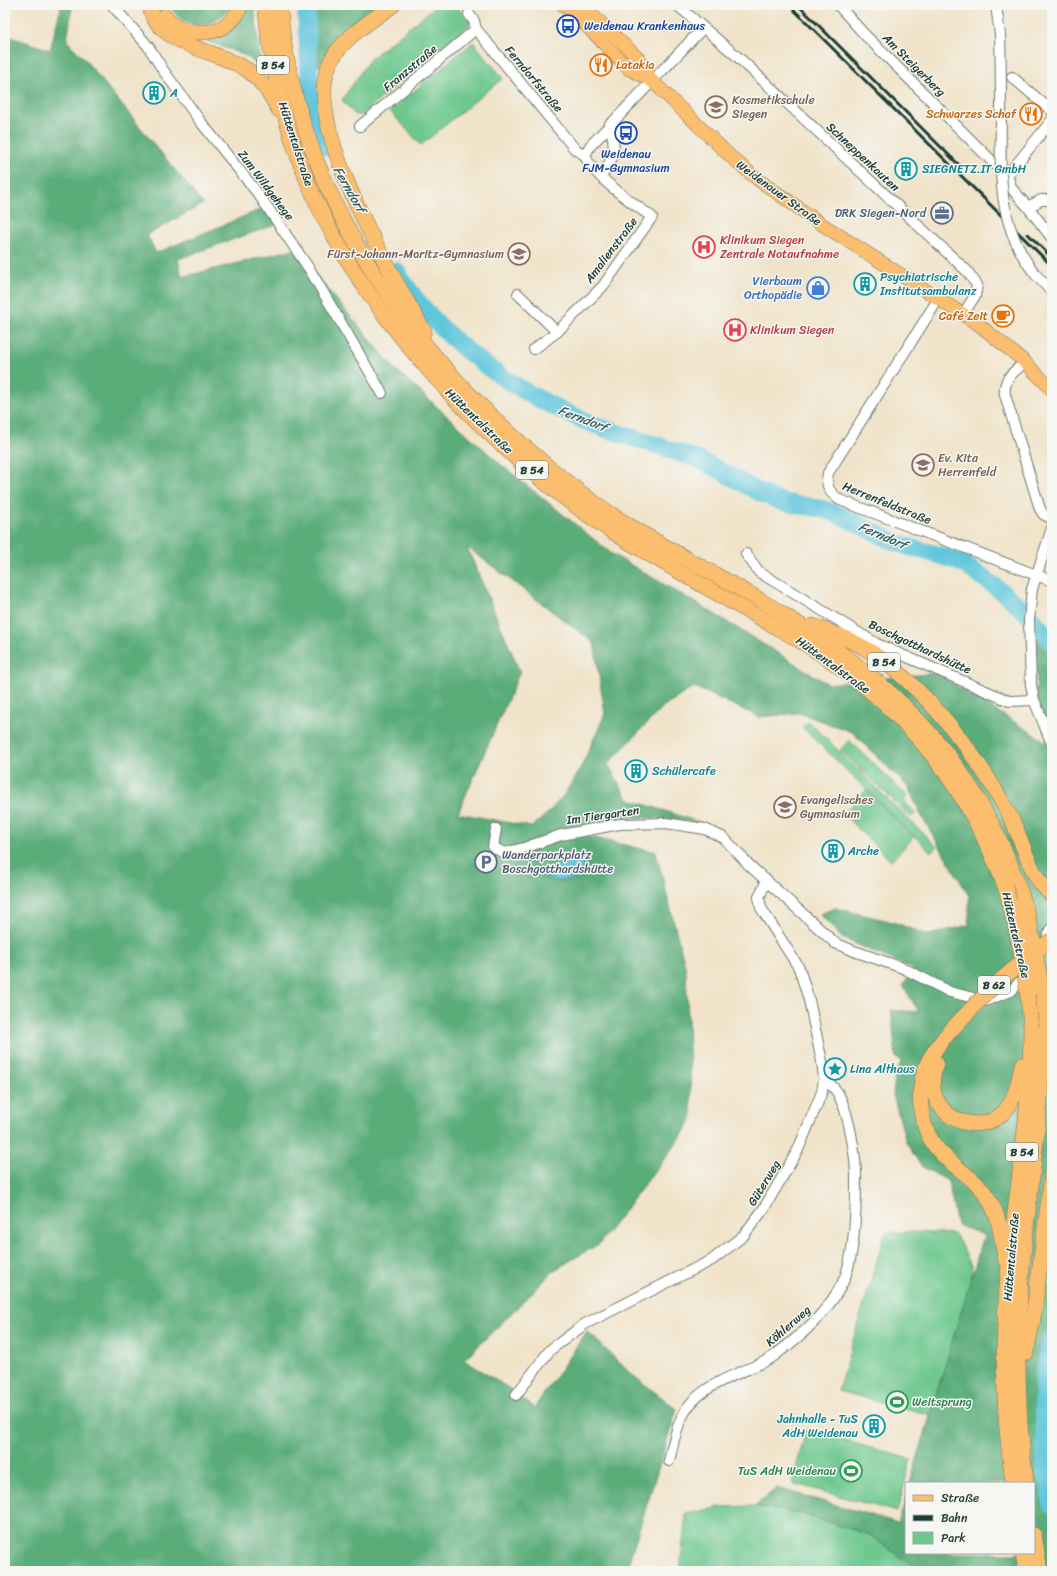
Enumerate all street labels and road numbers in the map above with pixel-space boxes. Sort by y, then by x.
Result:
street label: Am Steigerberg [876,27,951,102]
street label: Franzstraße [378,38,442,97]
street label: Ferndorfstraße [499,40,569,118]
road number: B 54 [257,56,289,74]
street label: Hüttentalstraße [272,99,320,189]
street label: Schneppenkauten [821,117,905,198]
street label: Zum Wildgehege [232,145,300,225]
street label: Weidenauer Straße [731,154,827,232]
street label: Amalienstraße [578,212,643,289]
street label: Hüttentalstraße [440,382,518,460]
road number: B 54 [516,461,548,479]
street label: Herrenfeldstraße [839,475,935,531]
street label: Boschgotthardshütte [865,613,975,681]
street label: Hüttentalstraße [791,630,875,700]
road number: B 54 [868,653,900,671]
street label: Im Tiergarten [564,799,641,831]
street label: Hüttentalstraße [995,889,1037,981]
road number: B 62 [978,976,1010,994]
road number: B 54 [1006,1143,1038,1161]
street label: Güterweg [741,1156,787,1210]
street label: Hüttentalstraße [996,1212,1026,1302]
street label: Köhlerweg [760,1300,816,1352]

